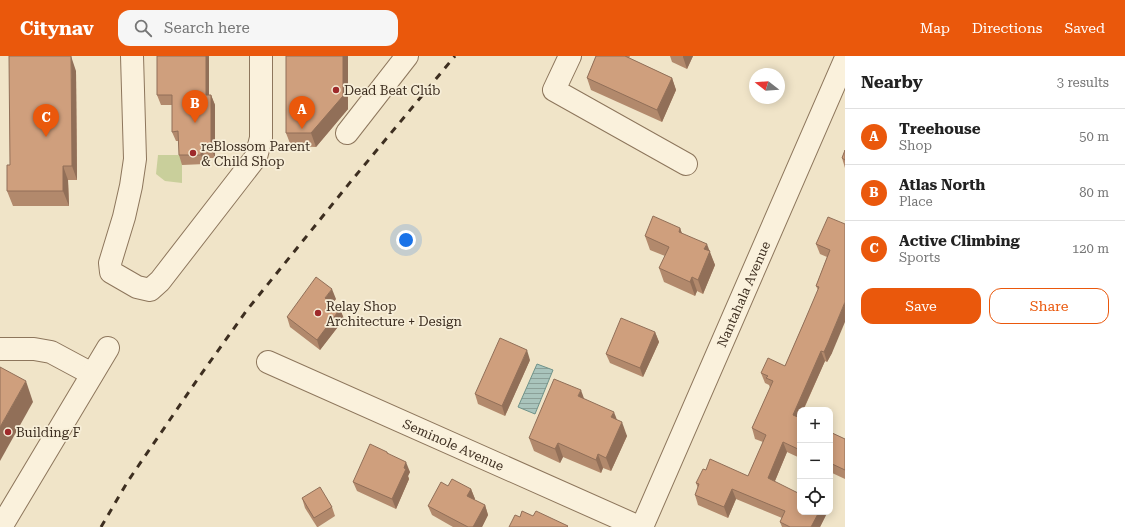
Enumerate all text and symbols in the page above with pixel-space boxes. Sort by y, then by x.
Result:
search box [118,10,398,46]
text: Citynav [20,17,94,40]
icon: search [132,17,154,39]
text: Search here [164,19,250,37]
text: Map [920,20,950,36]
text: Directions [972,20,1042,36]
text: Saved [1064,20,1105,36]
north arrow [749,68,785,104]
text: Nearby [861,72,923,92]
text: 3 results [1057,75,1109,90]
place label: Dead Beat Club [344,83,440,98]
marker: Dead Beat Club [331,85,341,95]
pin: B [182,90,208,123]
pin: A [289,96,315,129]
pin: C [33,104,59,137]
text: Treehouse [899,120,980,138]
text: A [869,129,879,144]
text: 50 m [1079,129,1109,144]
text: Shop [899,138,932,153]
place label: reBlossom Parent & Child Shop [201,139,310,169]
marker: reBlossom Parent & Child Shop [188,148,198,158]
text: Atlas North [899,176,985,194]
text: B [869,185,879,200]
text: 80 m [1079,185,1109,200]
text: Place [899,194,933,209]
your location [396,230,416,250]
text: Active Climbing [899,232,1020,250]
street label: Nantahala Avenue [714,239,773,350]
text: C [869,241,879,256]
text: 120 m [1072,241,1109,256]
text: Sports [899,250,940,265]
button: Save [861,288,981,324]
button: Share [989,288,1109,324]
place label: Relay Shop Architecture + Design [326,299,462,329]
marker: Relay Shop Architecture + Design [313,308,323,318]
map controls [797,407,833,515]
button: + [797,407,833,443]
street label: Seminole Avenue [400,416,506,474]
place label: Building F [16,425,80,440]
marker: Building F [3,427,13,437]
button: − [797,443,833,479]
button: locate [797,479,833,515]

